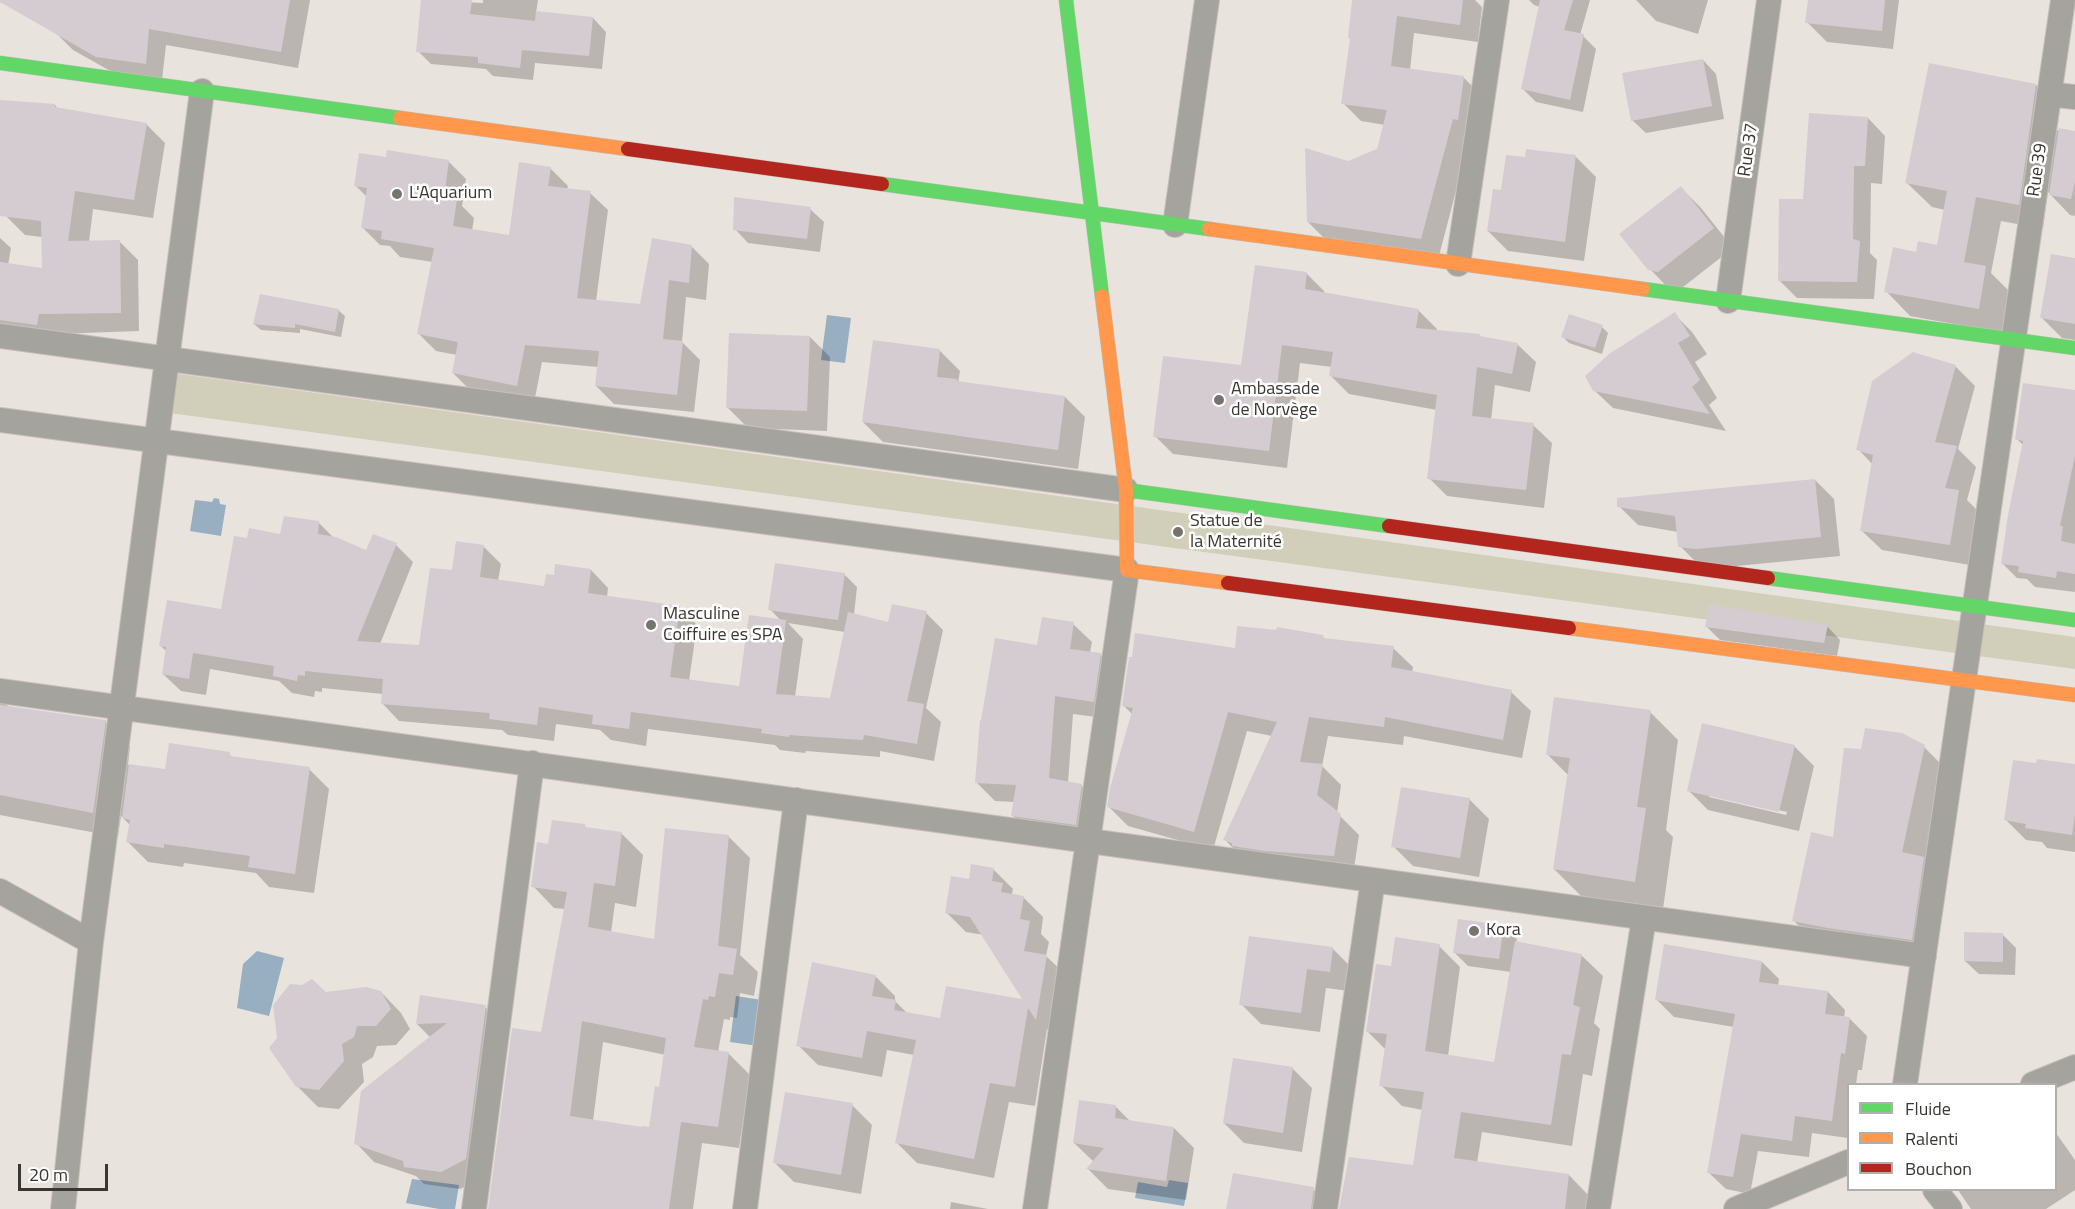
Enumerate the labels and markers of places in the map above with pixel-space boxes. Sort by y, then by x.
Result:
place label: L'Aquarium [409,183,492,205]
marker: L'Aquarium [390,187,404,201]
place label: Ambassade de Norvège [1231,379,1320,422]
marker: Ambassade de Norvège [1212,393,1226,407]
place label: Statue de la Maternité [1190,511,1282,554]
marker: Statue de la Maternité [1171,525,1185,539]
place label: Masculine Coiffuire es SPA [663,604,783,646]
marker: Masculine Coiffuire es SPA [644,618,658,632]
place label: Kora [1486,920,1521,942]
marker: Kora [1467,924,1481,938]

